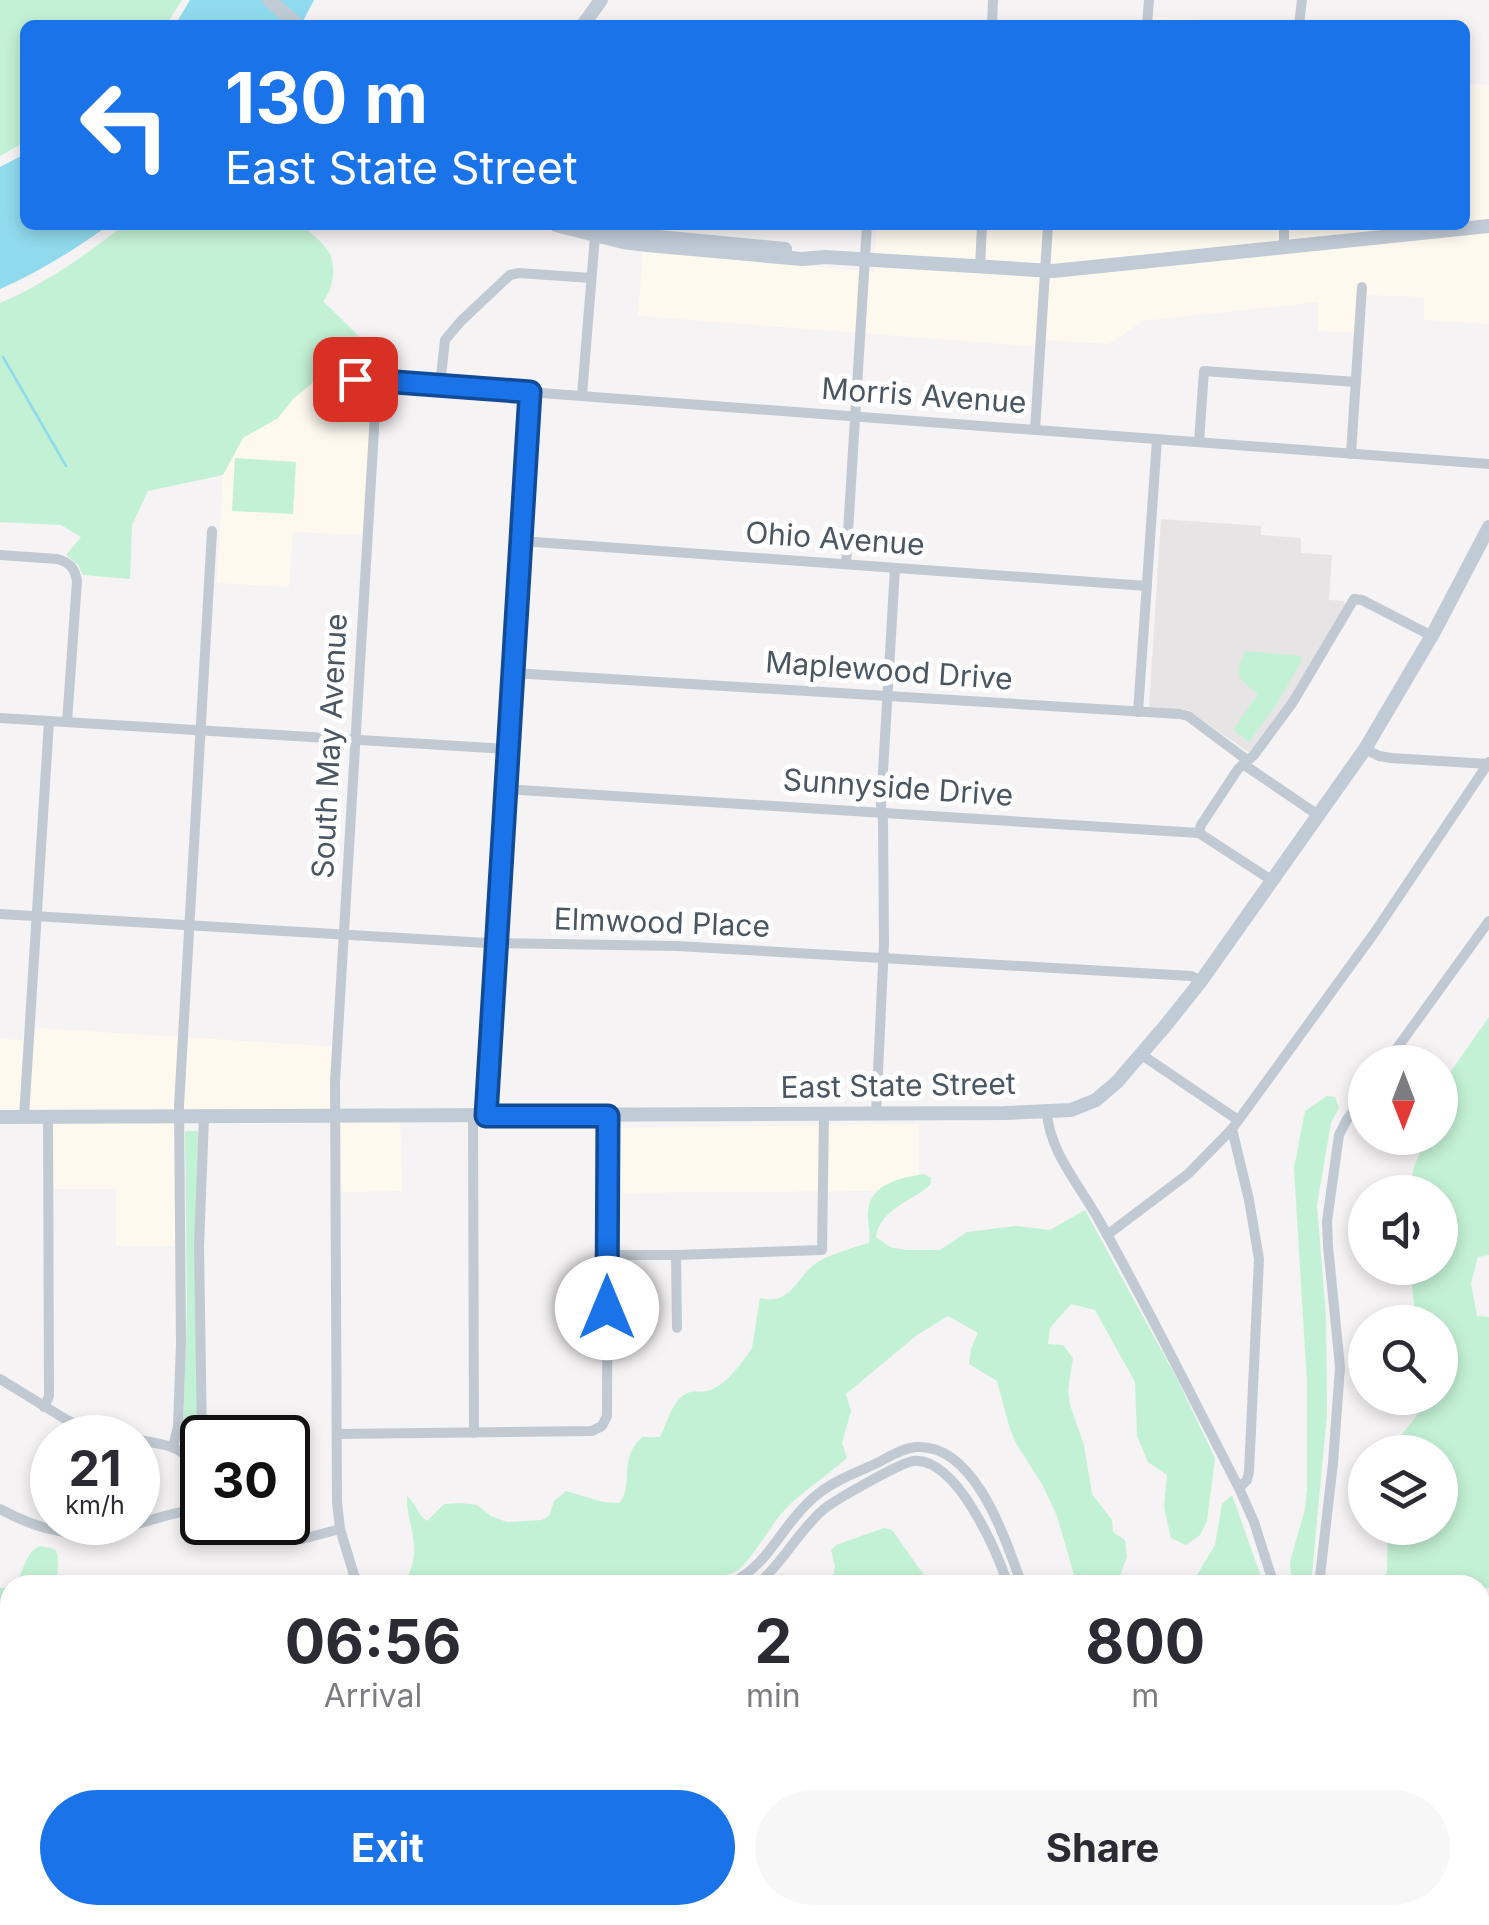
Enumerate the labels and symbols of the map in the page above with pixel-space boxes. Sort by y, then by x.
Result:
pin [313,337,398,422]
street label: Morris Avenue [820,370,1028,420]
street label: Ohio Avenue [744,514,926,562]
street label: South May Avenue [304,613,354,879]
street label: Maplewood Drive [764,643,1014,697]
street label: Sunnyside Drive [782,761,1014,813]
street label: Elmwood Place [553,900,771,944]
north arrow [1348,1045,1458,1155]
street label: East State Street [780,1065,1016,1105]
position arrow [555,1256,659,1360]
speed limit sign: 30 [180,1415,310,1545]

